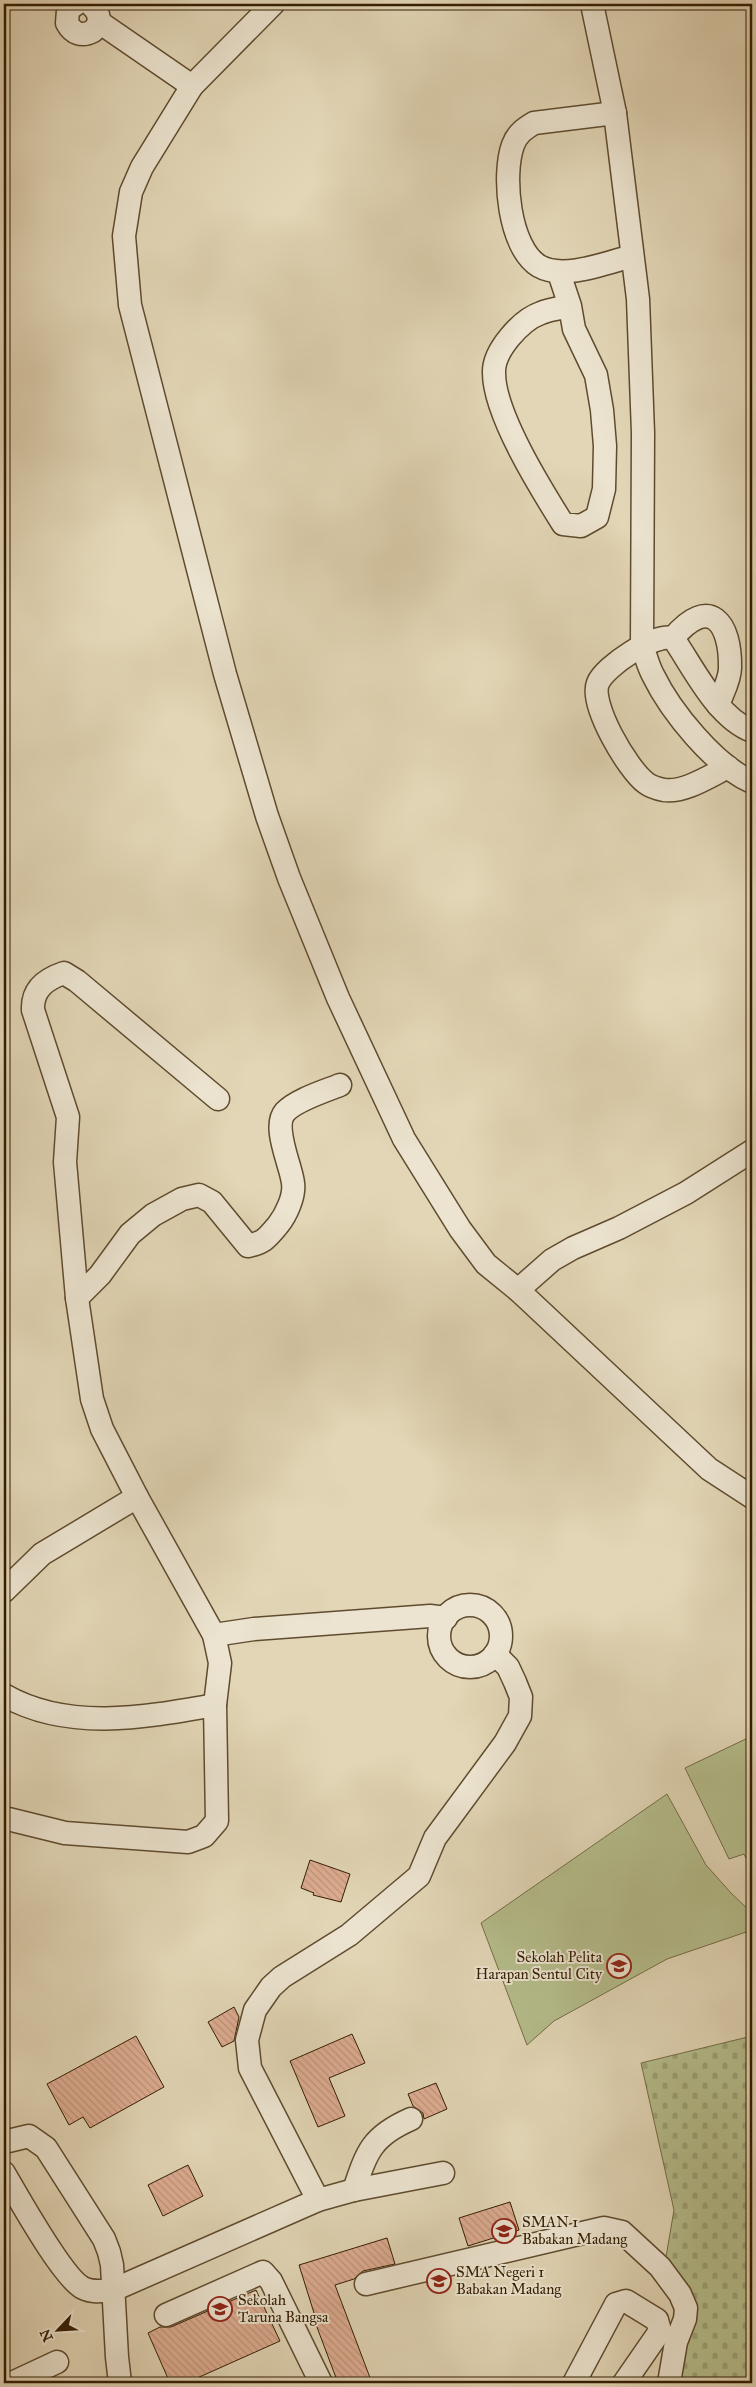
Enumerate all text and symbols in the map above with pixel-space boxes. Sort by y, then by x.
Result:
place label: Sekolah Pelita Harapan Sentul City [475,1948,603,1983]
school or university icon: Sekolah Pelita Harapan Sentul City [606,1953,632,1979]
place label: SMAN 1 Babakan Madang [522,2213,628,2248]
school or university icon: SMAN 1 Babakan Madang [491,2218,517,2244]
place label: SMA Negeri 1 Babakan Madang [456,2263,562,2298]
school or university icon: SMA Negeri 1 Babakan Madang [426,2268,452,2294]
place label: Sekolah Taruna Bangsa [238,2291,329,2326]
school or university icon: Sekolah Taruna Bangsa [207,2296,233,2322]
north arrow [32,2304,82,2354]
text: N [36,2326,57,2344]

